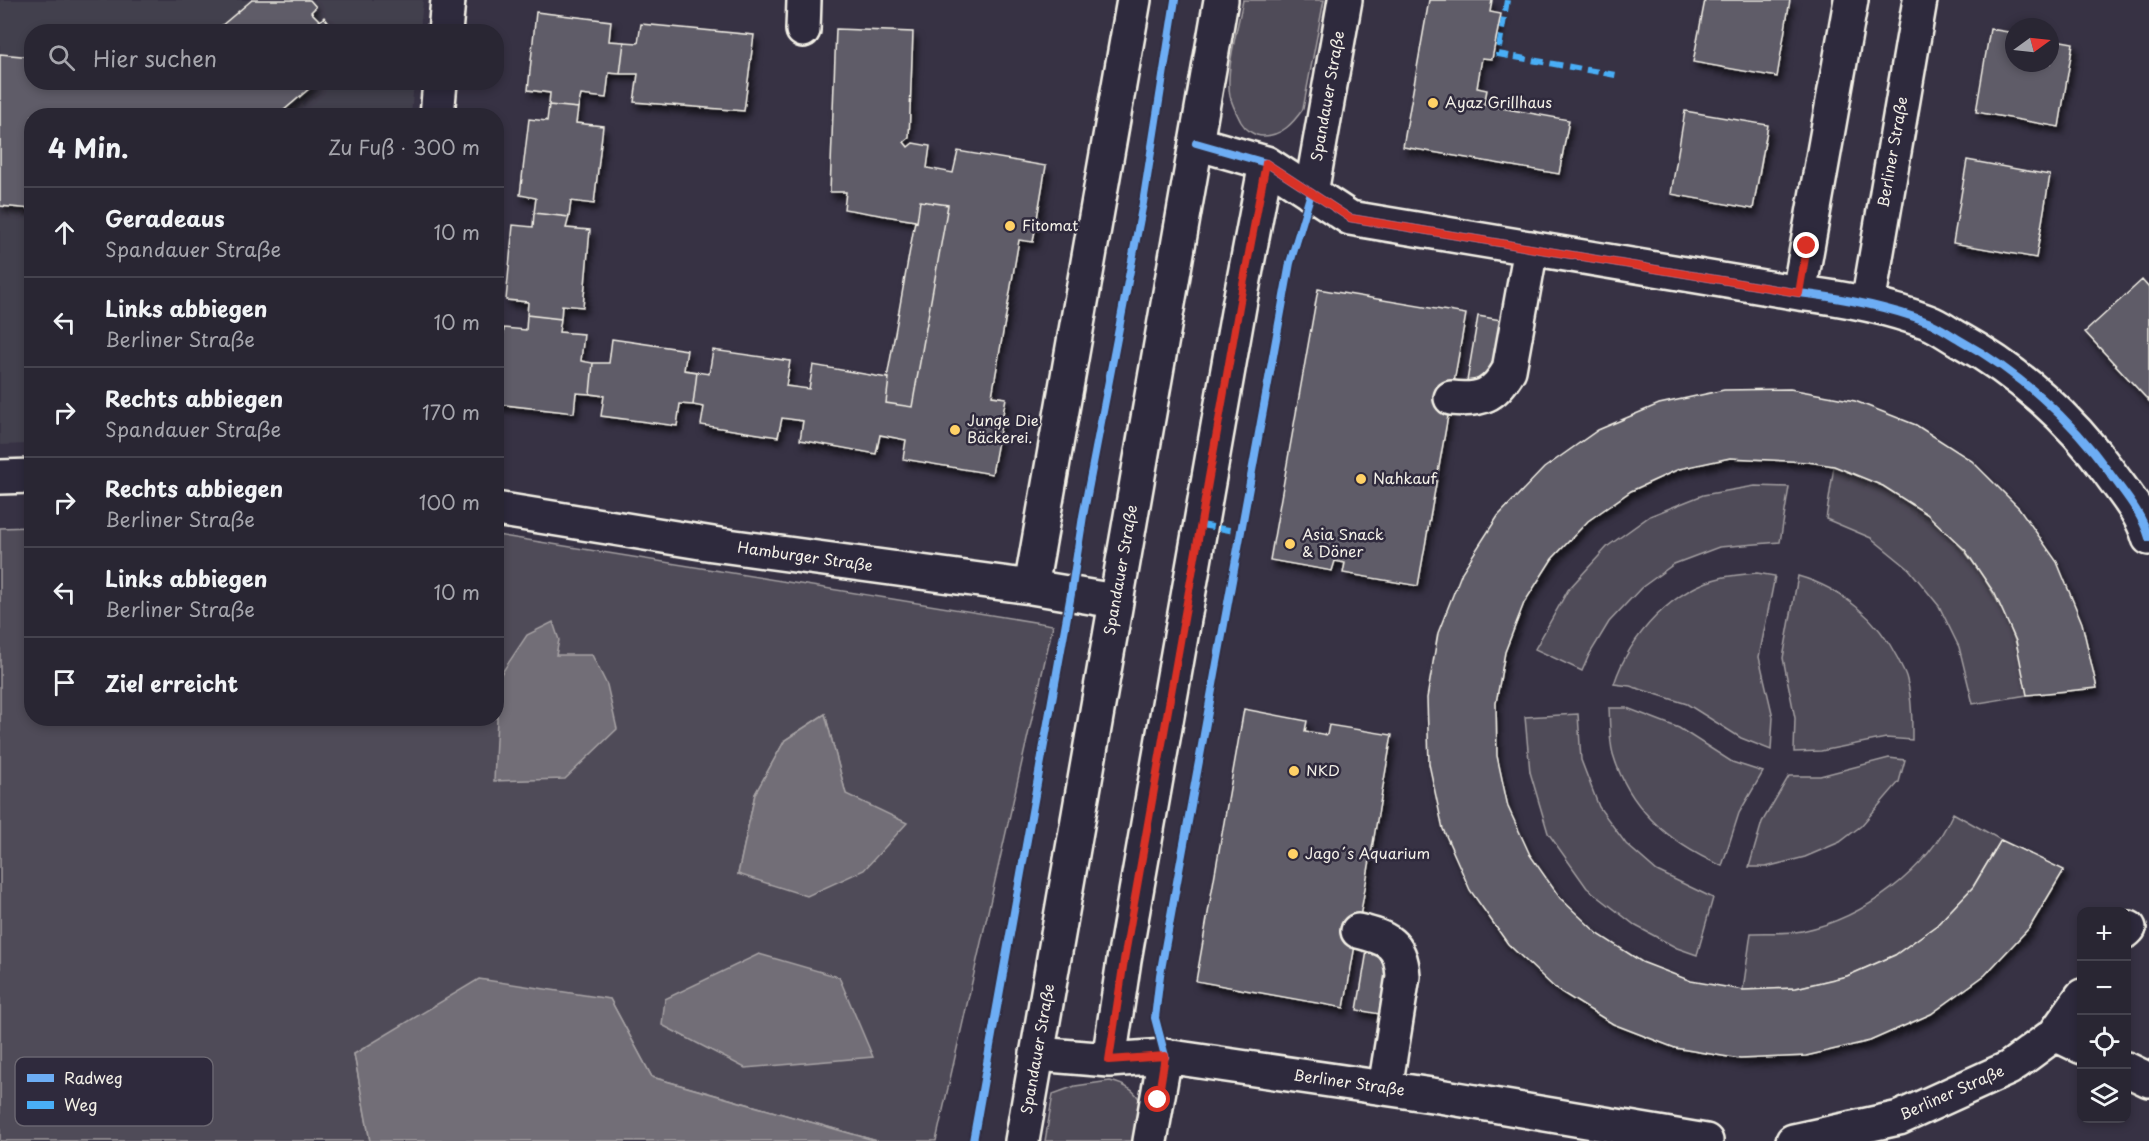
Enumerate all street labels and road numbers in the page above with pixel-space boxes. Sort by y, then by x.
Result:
street label: Spandauer Straße [1304,29,1349,163]
street label: Berliner Straße [1870,94,1913,209]
street label: Spandauer Straße [1097,503,1142,637]
street label: Hamburger Straße [736,535,874,576]
street label: Spandauer Straße [1014,982,1059,1116]
street label: Berliner Straße [1895,1058,2007,1125]
street label: Berliner Straße [1292,1062,1406,1101]

